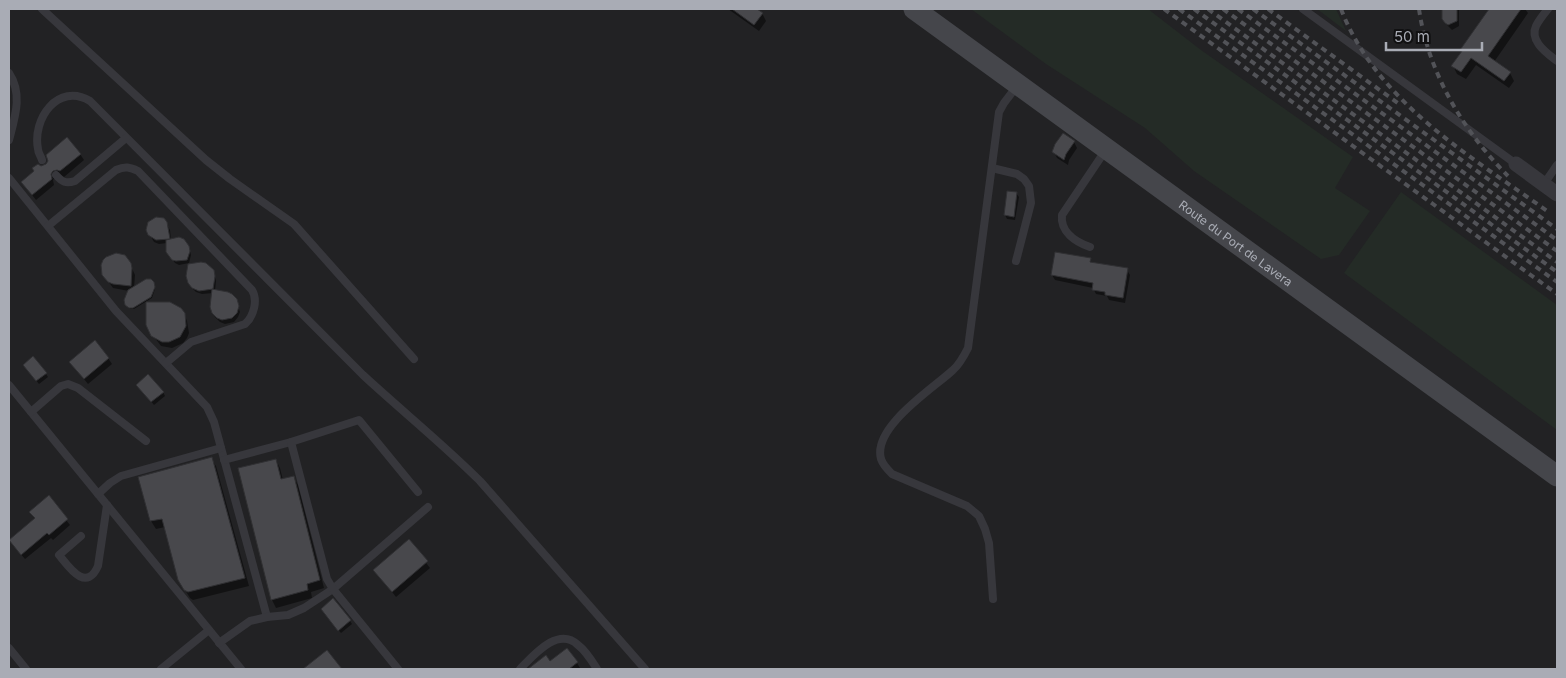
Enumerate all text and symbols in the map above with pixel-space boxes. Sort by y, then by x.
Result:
scale bar [1386,20,1482,52]
text: 50 m [1394,27,1430,46]
street label: Route du Port de Lavera [1176,197,1296,289]

